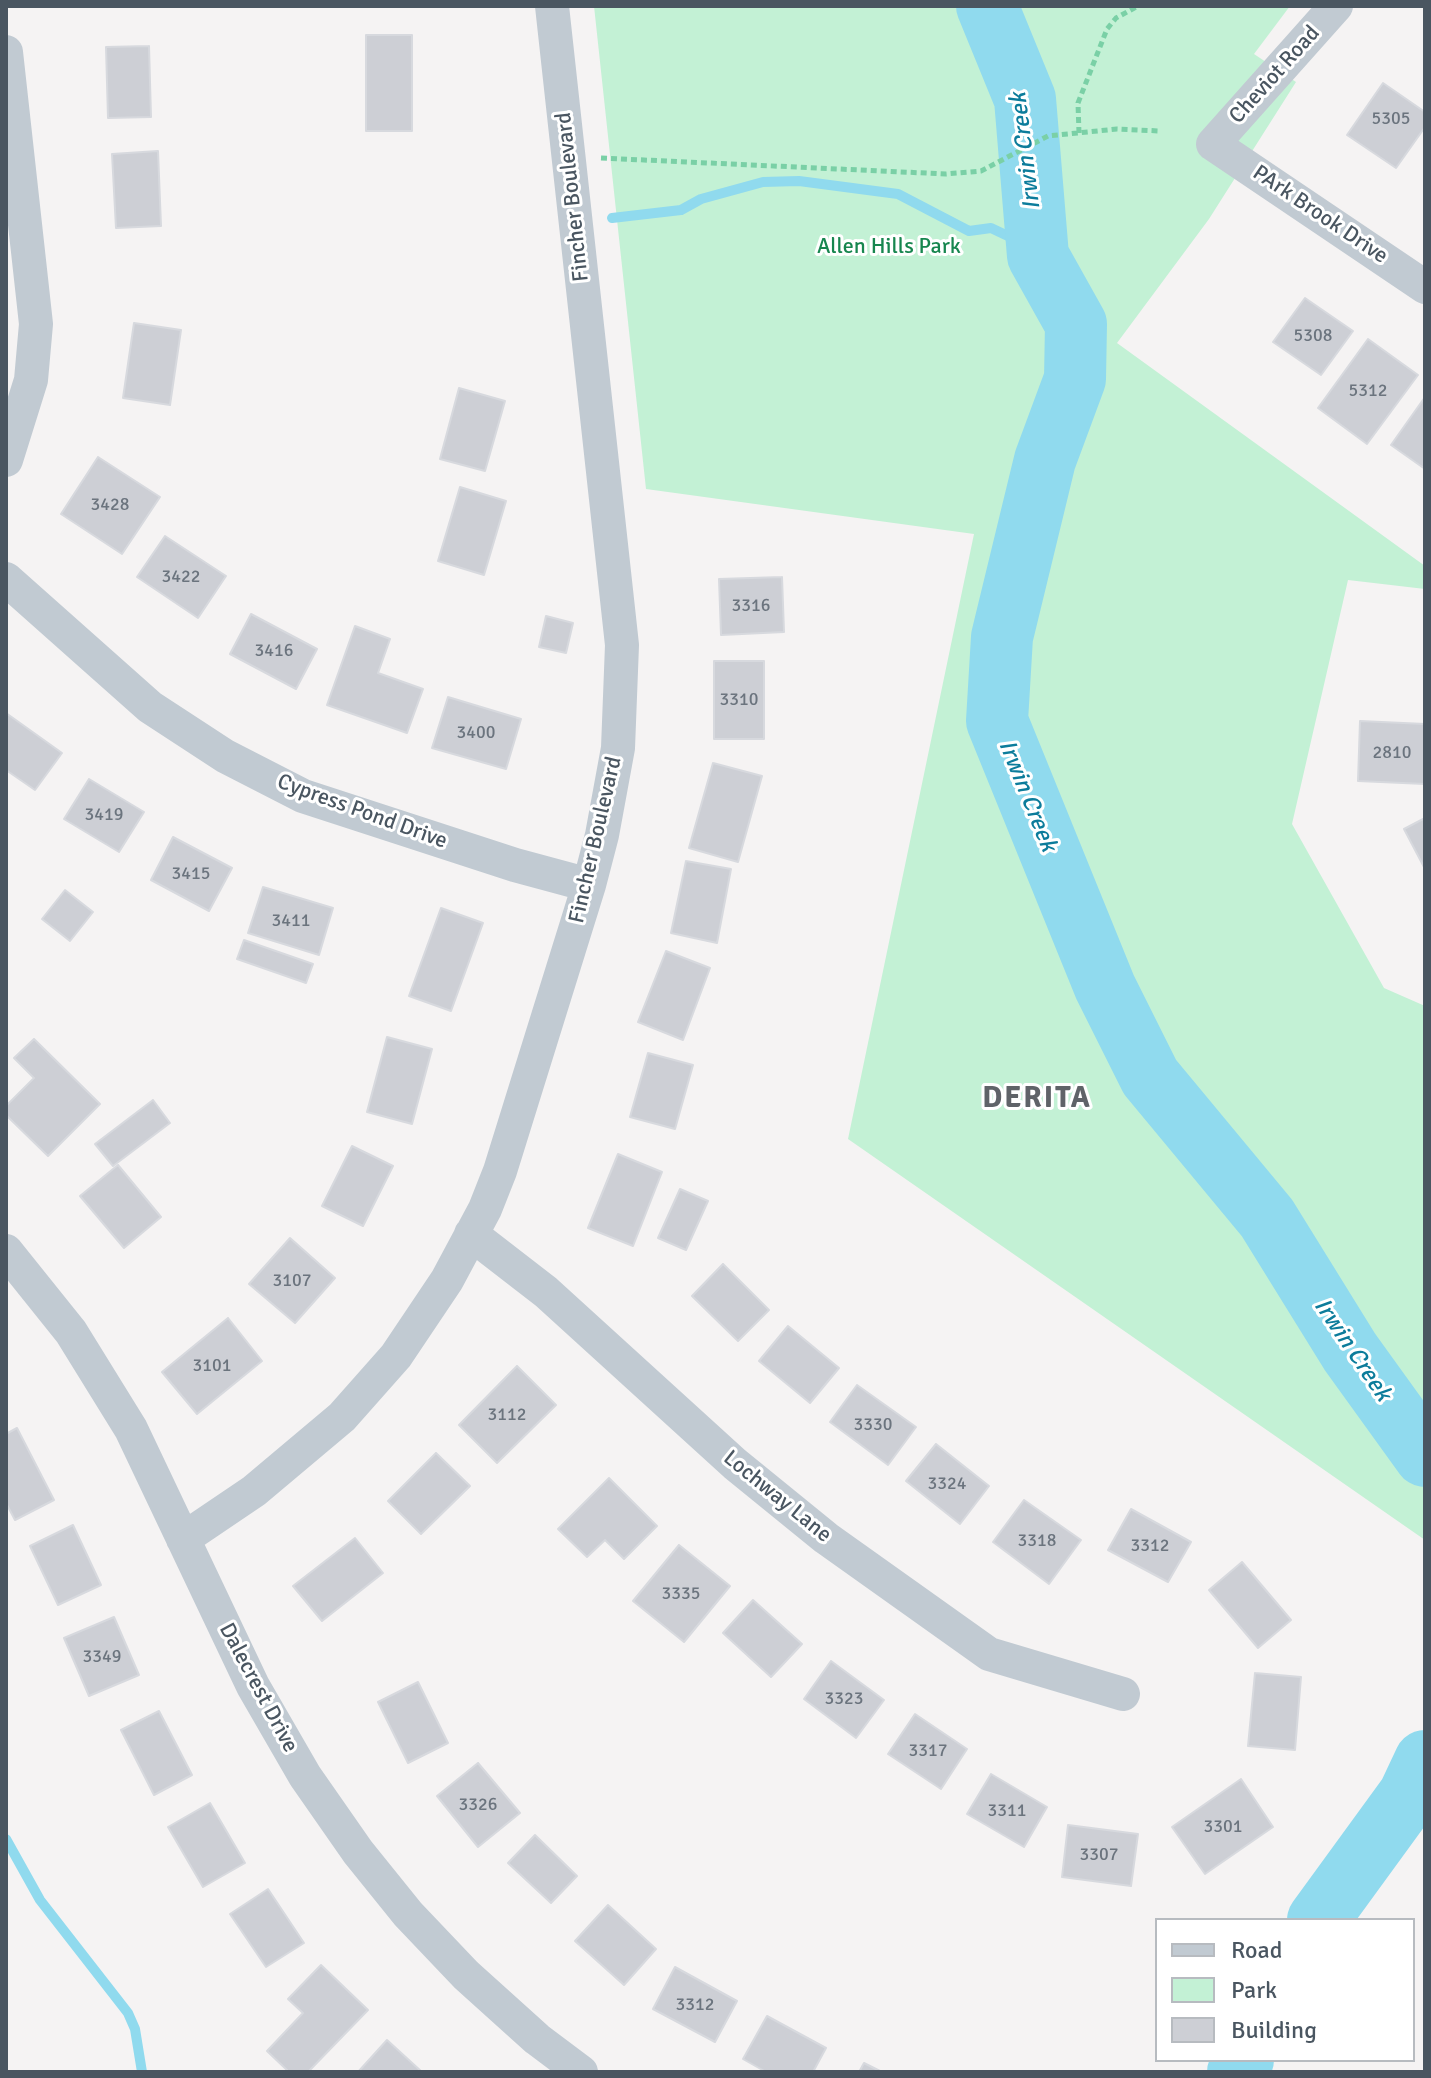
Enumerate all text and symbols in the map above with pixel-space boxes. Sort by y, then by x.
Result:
street label: Cheviot Road [1224,21,1326,129]
water label: Irwin Creek [1005,91,1047,211]
house number: 5305 [1372,108,1410,130]
street label: Fincher Boulevard [551,111,595,283]
street label: PArk Brook Drive [1247,160,1393,270]
park label: Allen Hills Park [817,234,961,260]
house number: 5308 [1294,325,1332,347]
house number: 5312 [1349,380,1387,402]
house number: 3428 [91,494,129,516]
house number: 3422 [162,566,200,588]
house number: 3316 [732,595,770,617]
house number: 3416 [255,640,293,662]
house number: 3310 [720,689,758,711]
house number: 3400 [457,722,495,744]
water label: Irwin Creek [992,736,1062,856]
house number: 2810 [1373,742,1411,764]
street label: Fincher Boulevard [564,754,628,926]
street label: Cypress Pond Drive [273,769,451,855]
house number: 3419 [85,804,123,826]
house number: 3415 [172,863,210,885]
house number: 3411 [272,910,310,932]
district label: DERITA [982,1081,1092,1117]
house number: 3107 [273,1270,311,1292]
water label: Irwin Creek [1307,1293,1397,1407]
house number: 3101 [193,1355,231,1377]
house number: 3112 [488,1404,526,1426]
house number: 3330 [854,1414,892,1436]
street label: Lochway Lane [718,1445,836,1549]
house number: 3324 [928,1473,966,1495]
house number: 3318 [1018,1530,1056,1552]
house number: 3312 [1131,1535,1169,1557]
house number: 3335 [662,1583,700,1605]
street label: Dalecrest Drive [213,1619,303,1757]
house number: 3349 [83,1646,121,1668]
house number: 3323 [825,1688,863,1710]
house number: 3317 [909,1740,947,1762]
house number: 3326 [459,1794,497,1816]
house number: 3311 [988,1800,1026,1822]
house number: 3301 [1204,1816,1242,1838]
house number: 3307 [1080,1844,1118,1866]
legend [1155,1918,1415,2062]
text: Road [1231,1935,1282,1965]
text: Park [1231,1975,1277,2005]
house number: 3312 [676,1994,714,2016]
text: Building [1231,2015,1317,2045]

